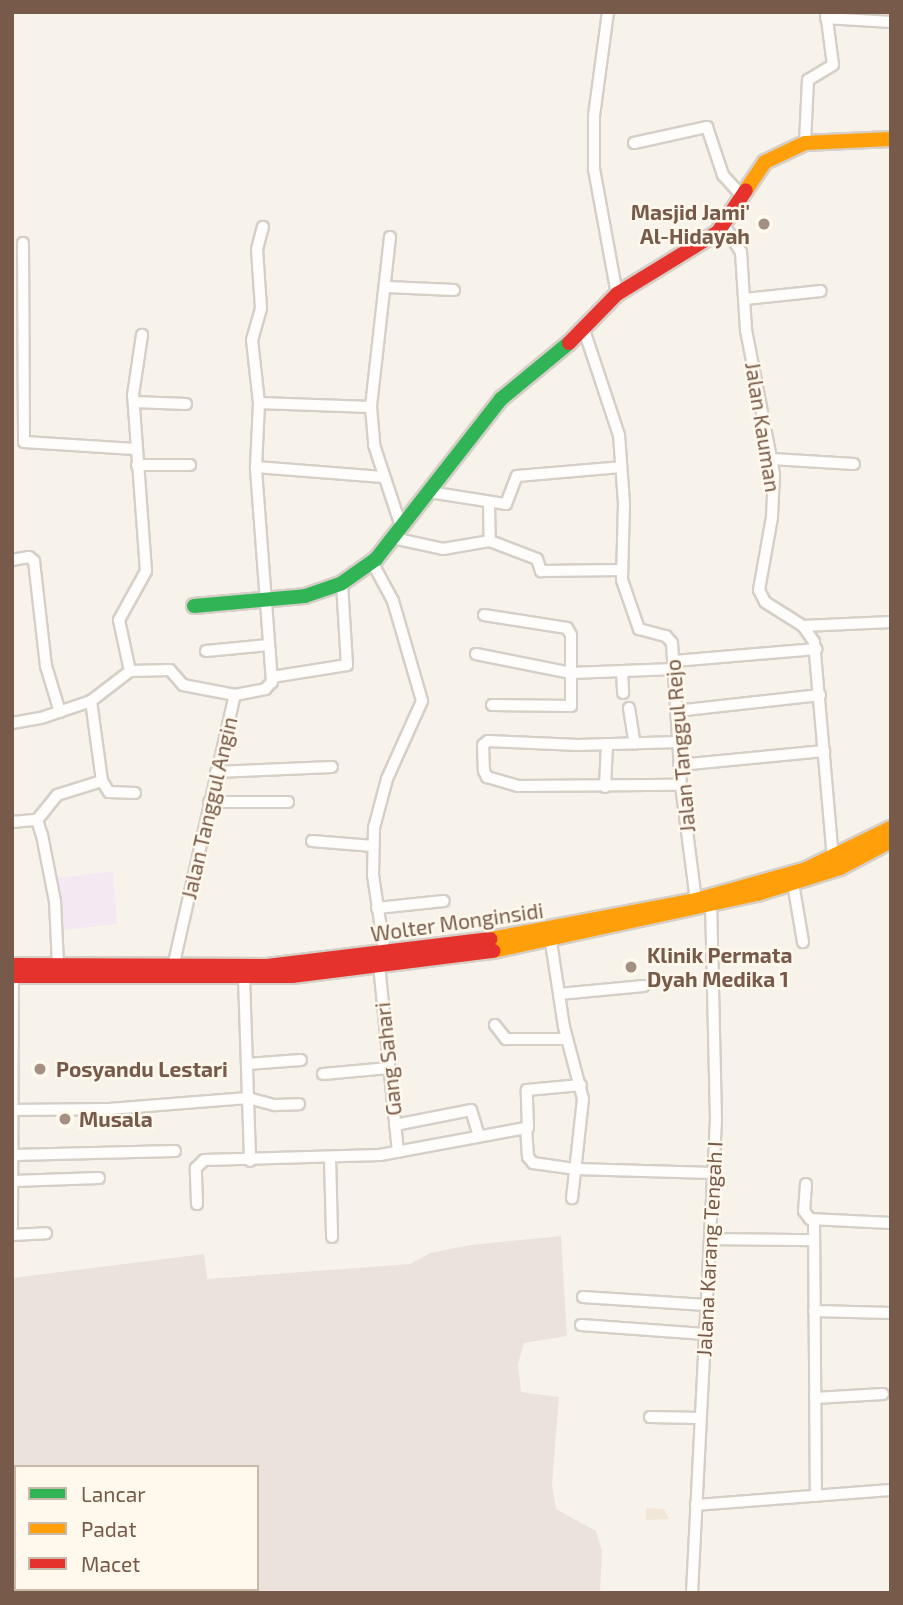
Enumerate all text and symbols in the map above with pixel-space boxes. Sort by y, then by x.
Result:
place label: Masjid Jami' Al-Hidayah [630,199,750,249]
marker: Masjid Jami' Al-Hidayah [756,216,772,232]
street label: Jalan Kauman [740,360,786,494]
street label: Jalan Tanggul Rejo [660,658,700,834]
street label: Jalan Tanggul Angin [176,714,242,902]
street label: Wolter Monginsidi [369,897,545,947]
place label: Klinik Permata Dyah Medika 1 [647,942,792,992]
marker: Klinik Permata Dyah Medika 1 [621,957,641,977]
street label: Gang Sahari [370,1001,406,1117]
place label: Posyandu Lestari [56,1056,228,1082]
marker: Posyandu Lestari [30,1059,50,1079]
place label: Musala [79,1106,153,1132]
marker: Musala [57,1111,73,1127]
street label: Jalana Karang Tengah I [691,1140,727,1358]
legend [14,1465,259,1591]
text: Lancar [81,1481,146,1506]
text: Padat [81,1516,136,1541]
text: Macet [81,1551,140,1576]

